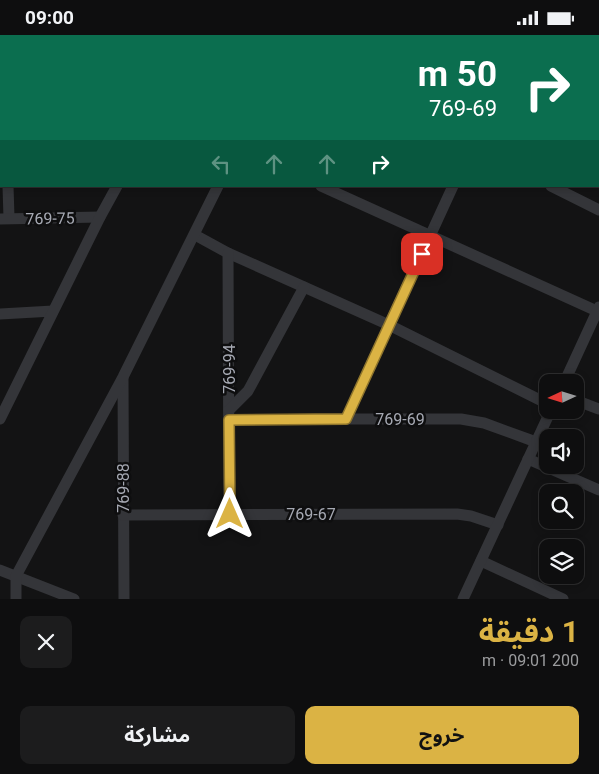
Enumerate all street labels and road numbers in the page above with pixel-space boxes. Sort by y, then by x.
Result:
street label: 769-75 [25,209,75,228]
street label: 769-94 [220,344,239,394]
street label: 769-69 [375,410,425,429]
street label: 769-88 [114,463,133,513]
street label: 769-67 [286,505,336,524]

